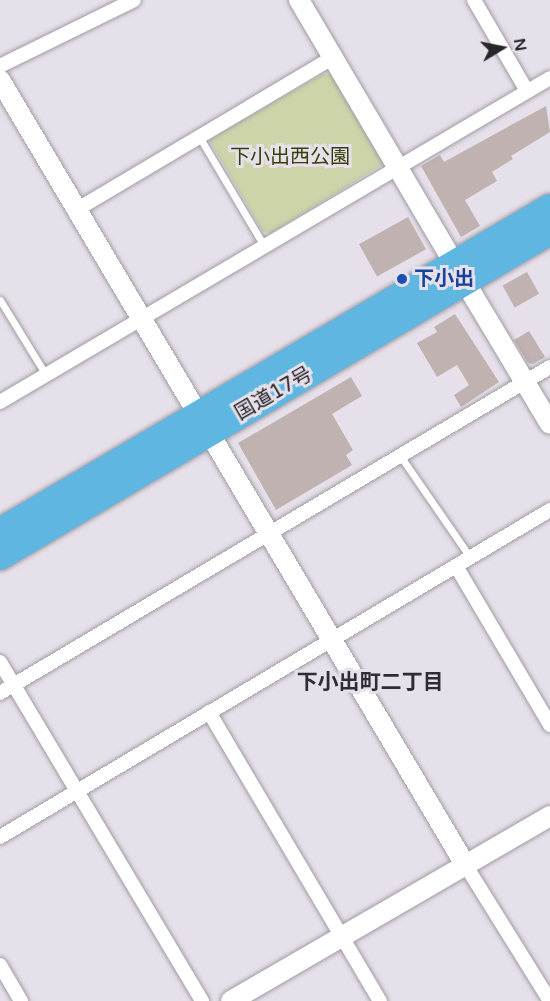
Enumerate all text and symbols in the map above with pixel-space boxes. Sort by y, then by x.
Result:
north arrow [472,18,532,78]
text: N [509,37,531,53]
park label: 下小出西公園 [230,145,350,169]
place label: 下小出 [414,267,474,291]
marker: 下小出 [395,272,409,286]
street label: 国道17号 [231,362,317,426]
district label: 下小出町二丁目 [297,670,443,696]

